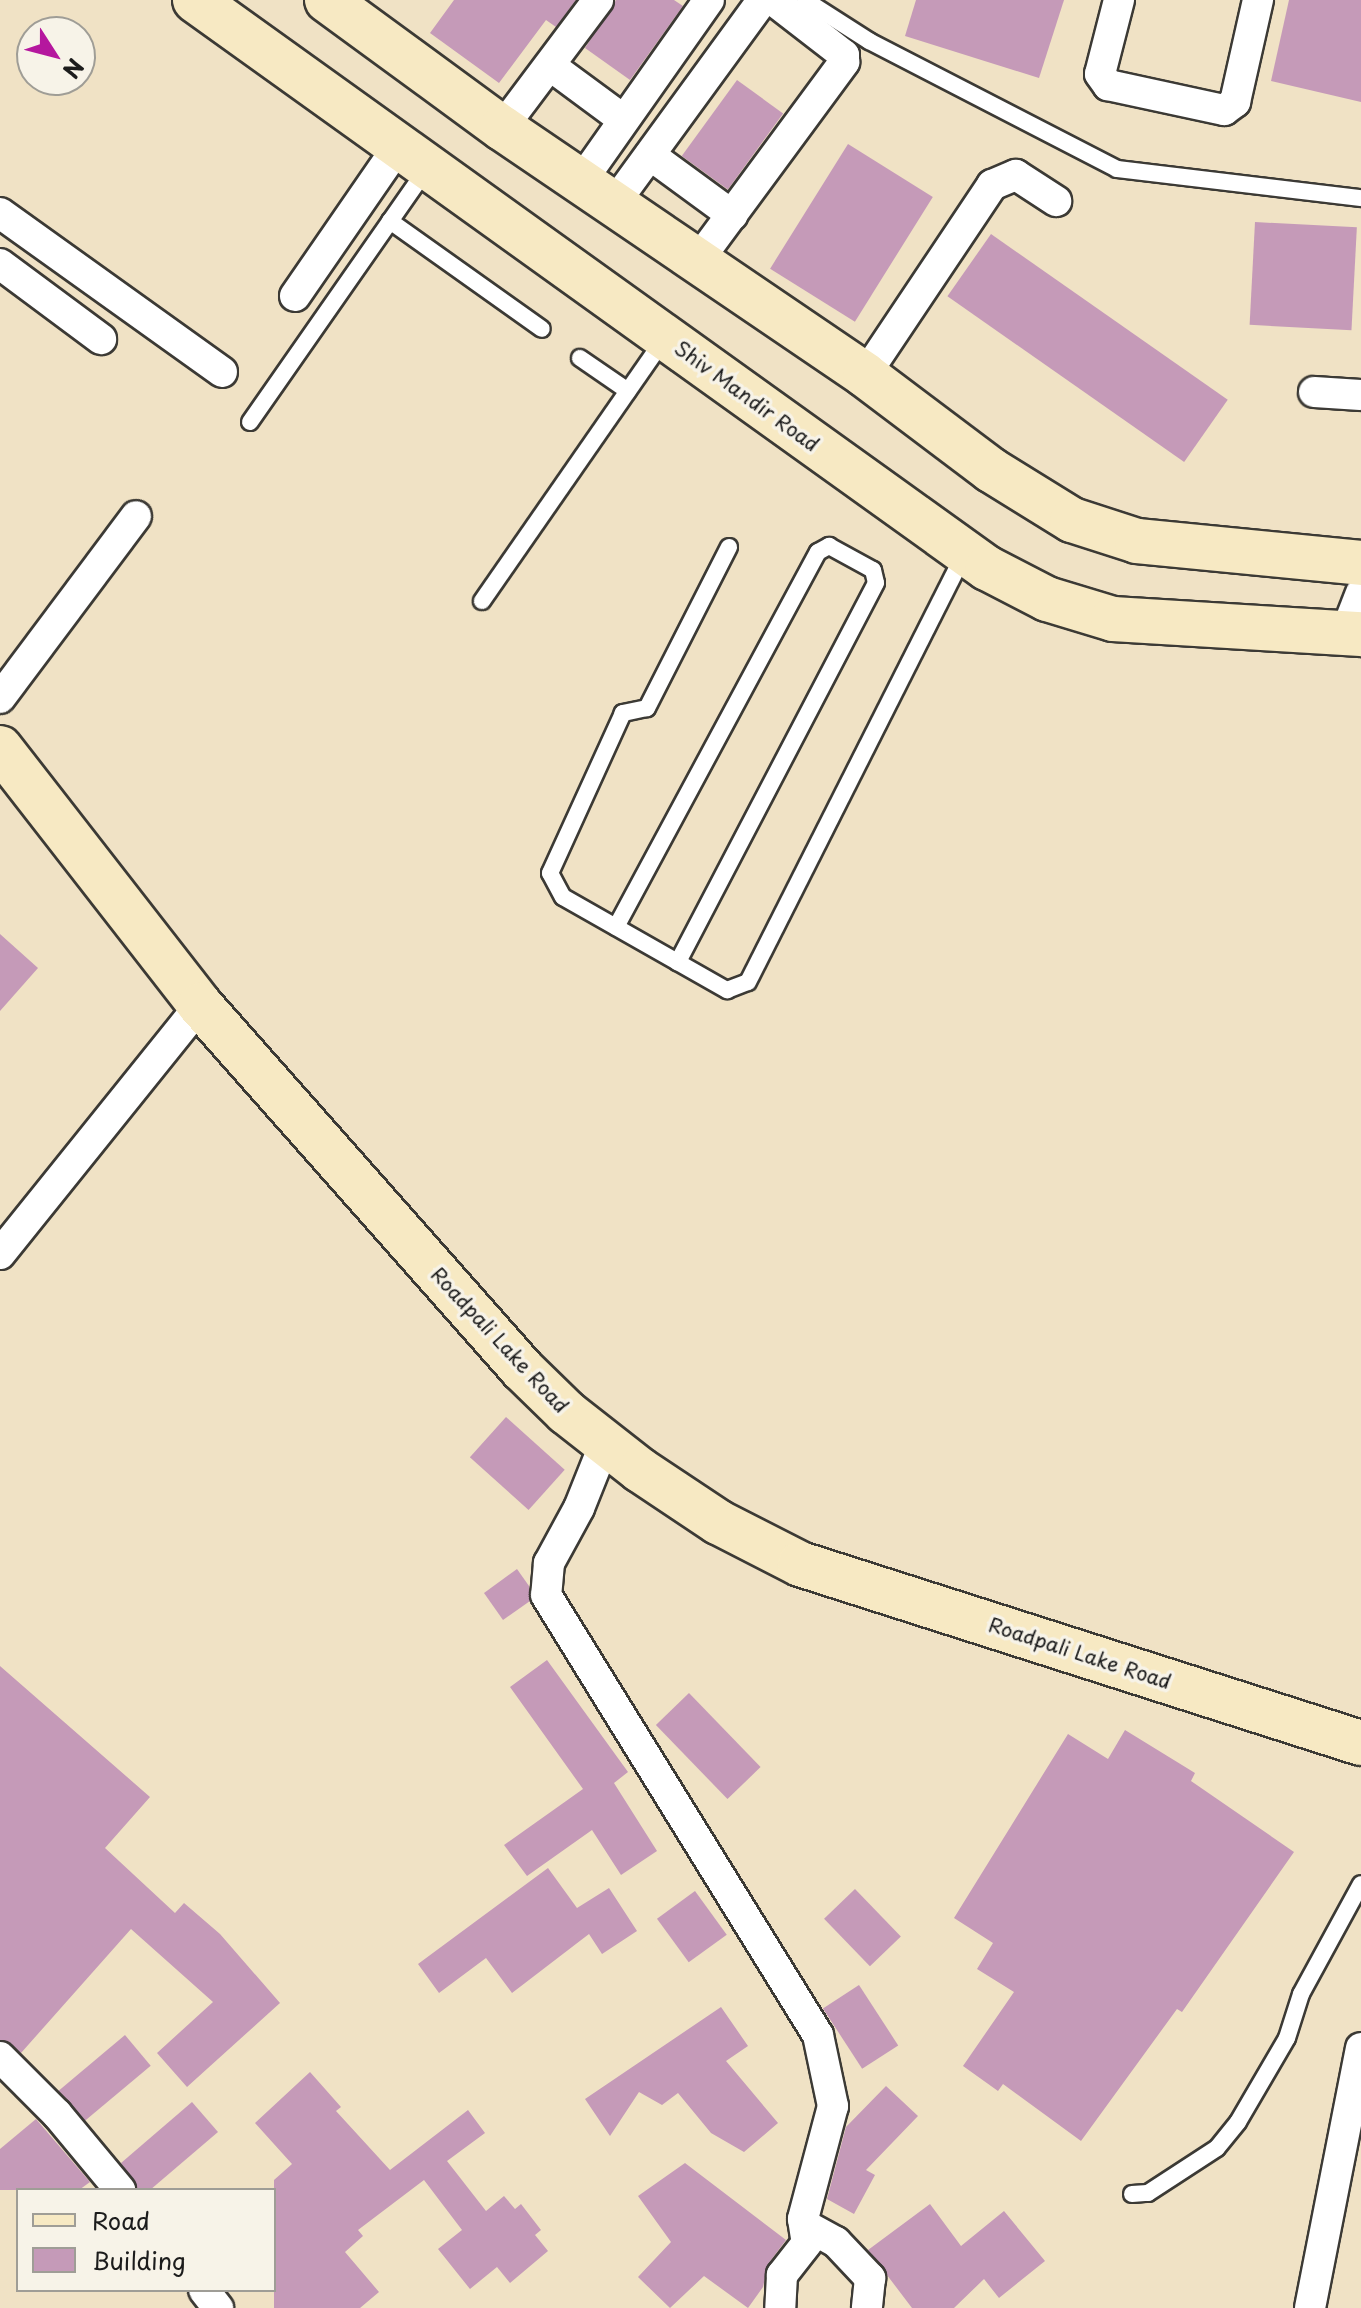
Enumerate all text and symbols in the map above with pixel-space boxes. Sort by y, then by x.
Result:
north arrow [16,16,96,96]
text: N [56,52,93,86]
street label: Shiv Mandir Road [671,336,823,456]
street label: Roadpali Lake Road [426,1262,574,1418]
street label: Roadpali Lake Road [985,1612,1175,1694]
legend [16,2188,276,2292]
text: Road [92,2202,150,2238]
text: Building [92,2242,186,2278]

